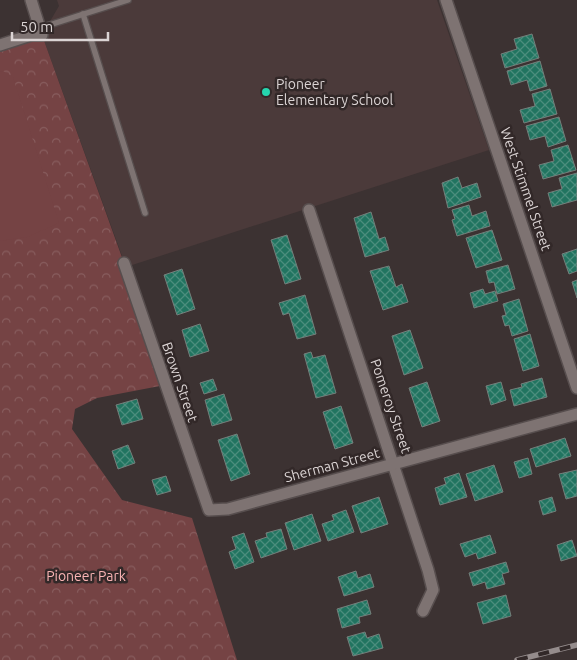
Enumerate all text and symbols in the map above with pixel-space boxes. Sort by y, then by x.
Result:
scale bar [12,10,109,42]
text: 50 m [20,18,53,35]
place label: Pioneer Elementary School [276,76,394,108]
marker: Pioneer Elementary School [260,86,272,98]
street label: West Stimmel Street [497,125,555,253]
street label: Brown Street [159,340,201,425]
street label: Pomeroy Street [367,357,415,456]
street label: Sherman Street [283,444,382,485]
park label: Pioneer Park [46,568,126,584]

